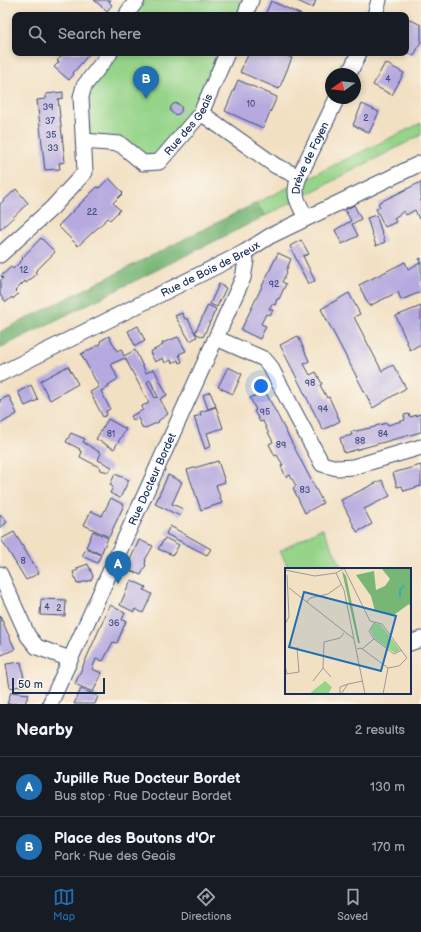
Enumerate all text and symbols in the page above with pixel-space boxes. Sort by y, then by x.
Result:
search box [12,12,409,56]
icon: search [26,23,48,45]
text: Search here [58,25,141,44]
pin: B [133,66,159,99]
north arrow [325,68,361,104]
house number: 4 [385,74,391,85]
street label: Rue des Geais [161,91,215,158]
house number: 10 [247,99,255,110]
house number: 39 [43,102,53,113]
house number: 2 [363,113,369,124]
house number: 37 [45,116,56,127]
street label: Drève de Fayen [289,119,331,195]
house number: 35 [46,130,56,141]
house number: 33 [47,143,59,154]
house number: 22 [87,207,98,218]
street label: Rue de Bois de Breux [159,238,262,299]
house number: 12 [20,265,29,276]
house number: 92 [269,279,280,290]
your location [251,376,271,396]
house number: 98 [305,378,315,389]
house number: 94 [318,404,329,415]
house number: 95 [260,407,270,418]
house number: 81 [107,429,115,440]
house number: 84 [378,429,389,440]
street label: Rue Docteur Bordet [125,430,179,527]
house number: 88 [355,436,365,447]
house number: 89 [276,440,286,451]
house number: 83 [300,485,311,496]
pin: A [105,551,131,584]
house number: 8 [20,556,26,567]
inset map [285,568,411,694]
house number: 4 [44,602,50,613]
house number: 2 [56,603,62,614]
house number: 36 [108,618,120,629]
scale bar [12,676,105,695]
text: 50 m [18,678,43,691]
text: Nearby [16,720,73,740]
text: 2 results [355,722,405,738]
text: Jupille Rue Docteur Bordet [54,769,240,788]
text: A [25,779,33,795]
text: 130 m [370,779,405,795]
text: Bus stop · Rue Docteur Bordet [54,788,231,804]
text: Place des Boutons d'Or [54,829,215,848]
text: B [24,839,34,855]
text: 170 m [372,839,405,855]
text: Park · Rue des Geais [54,848,176,864]
tab: Map [53,886,75,923]
tab: Directions [181,886,231,923]
tab: Saved [337,886,368,923]

